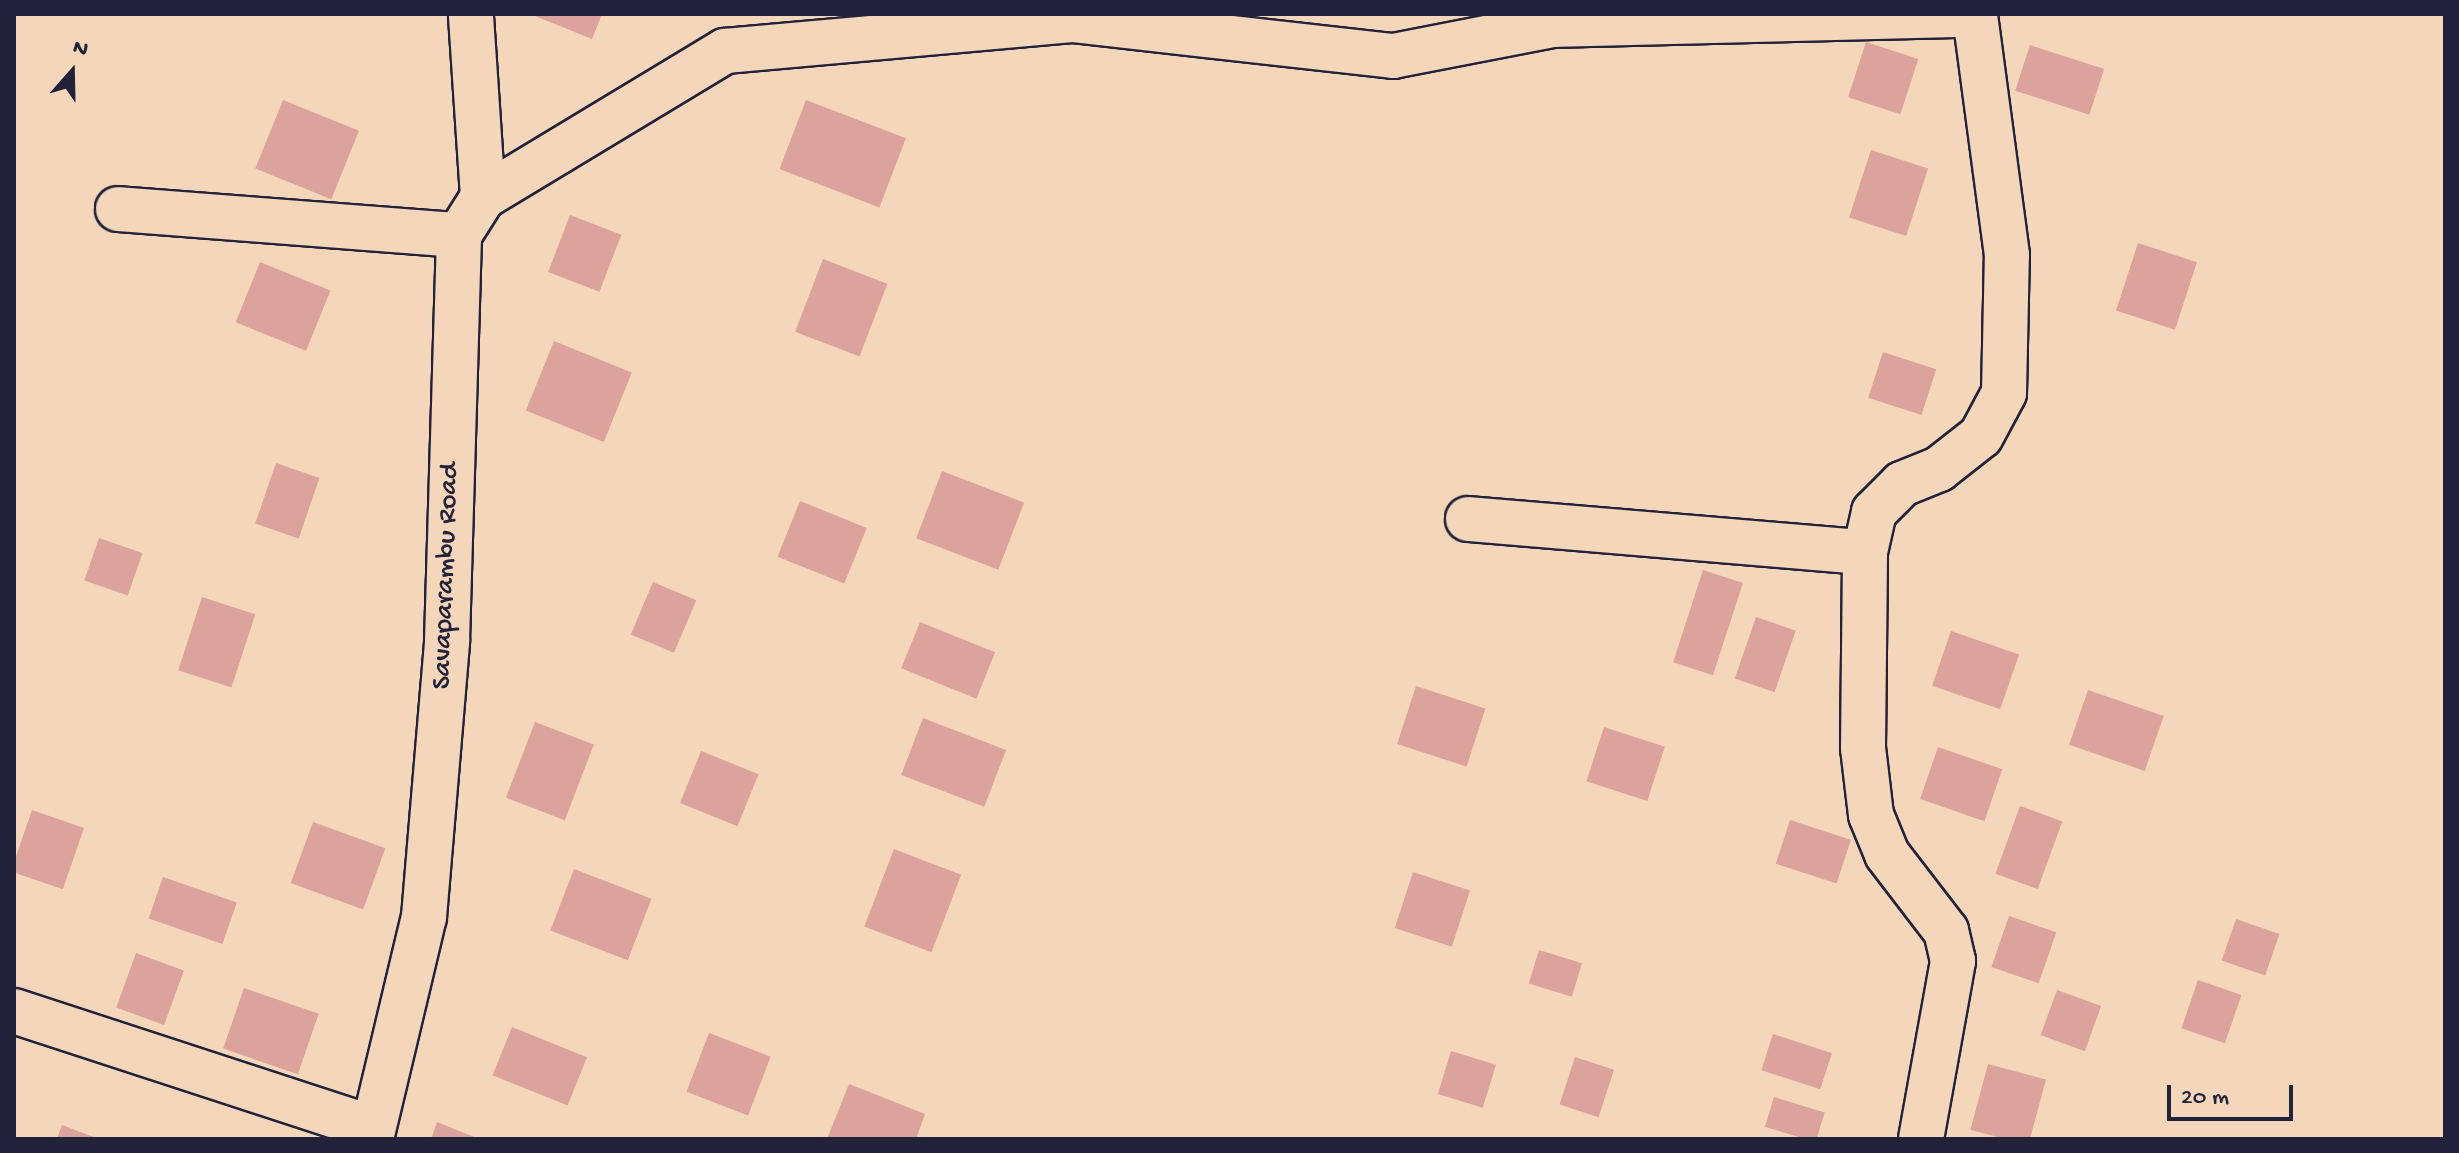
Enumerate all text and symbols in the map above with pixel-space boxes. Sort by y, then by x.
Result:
north arrow [32,32,112,112]
text: N [69,35,91,64]
street label: Savaparambu Road [426,462,468,690]
scale bar [2171,1069,2297,1119]
text: 20 m [2181,1084,2229,1113]

